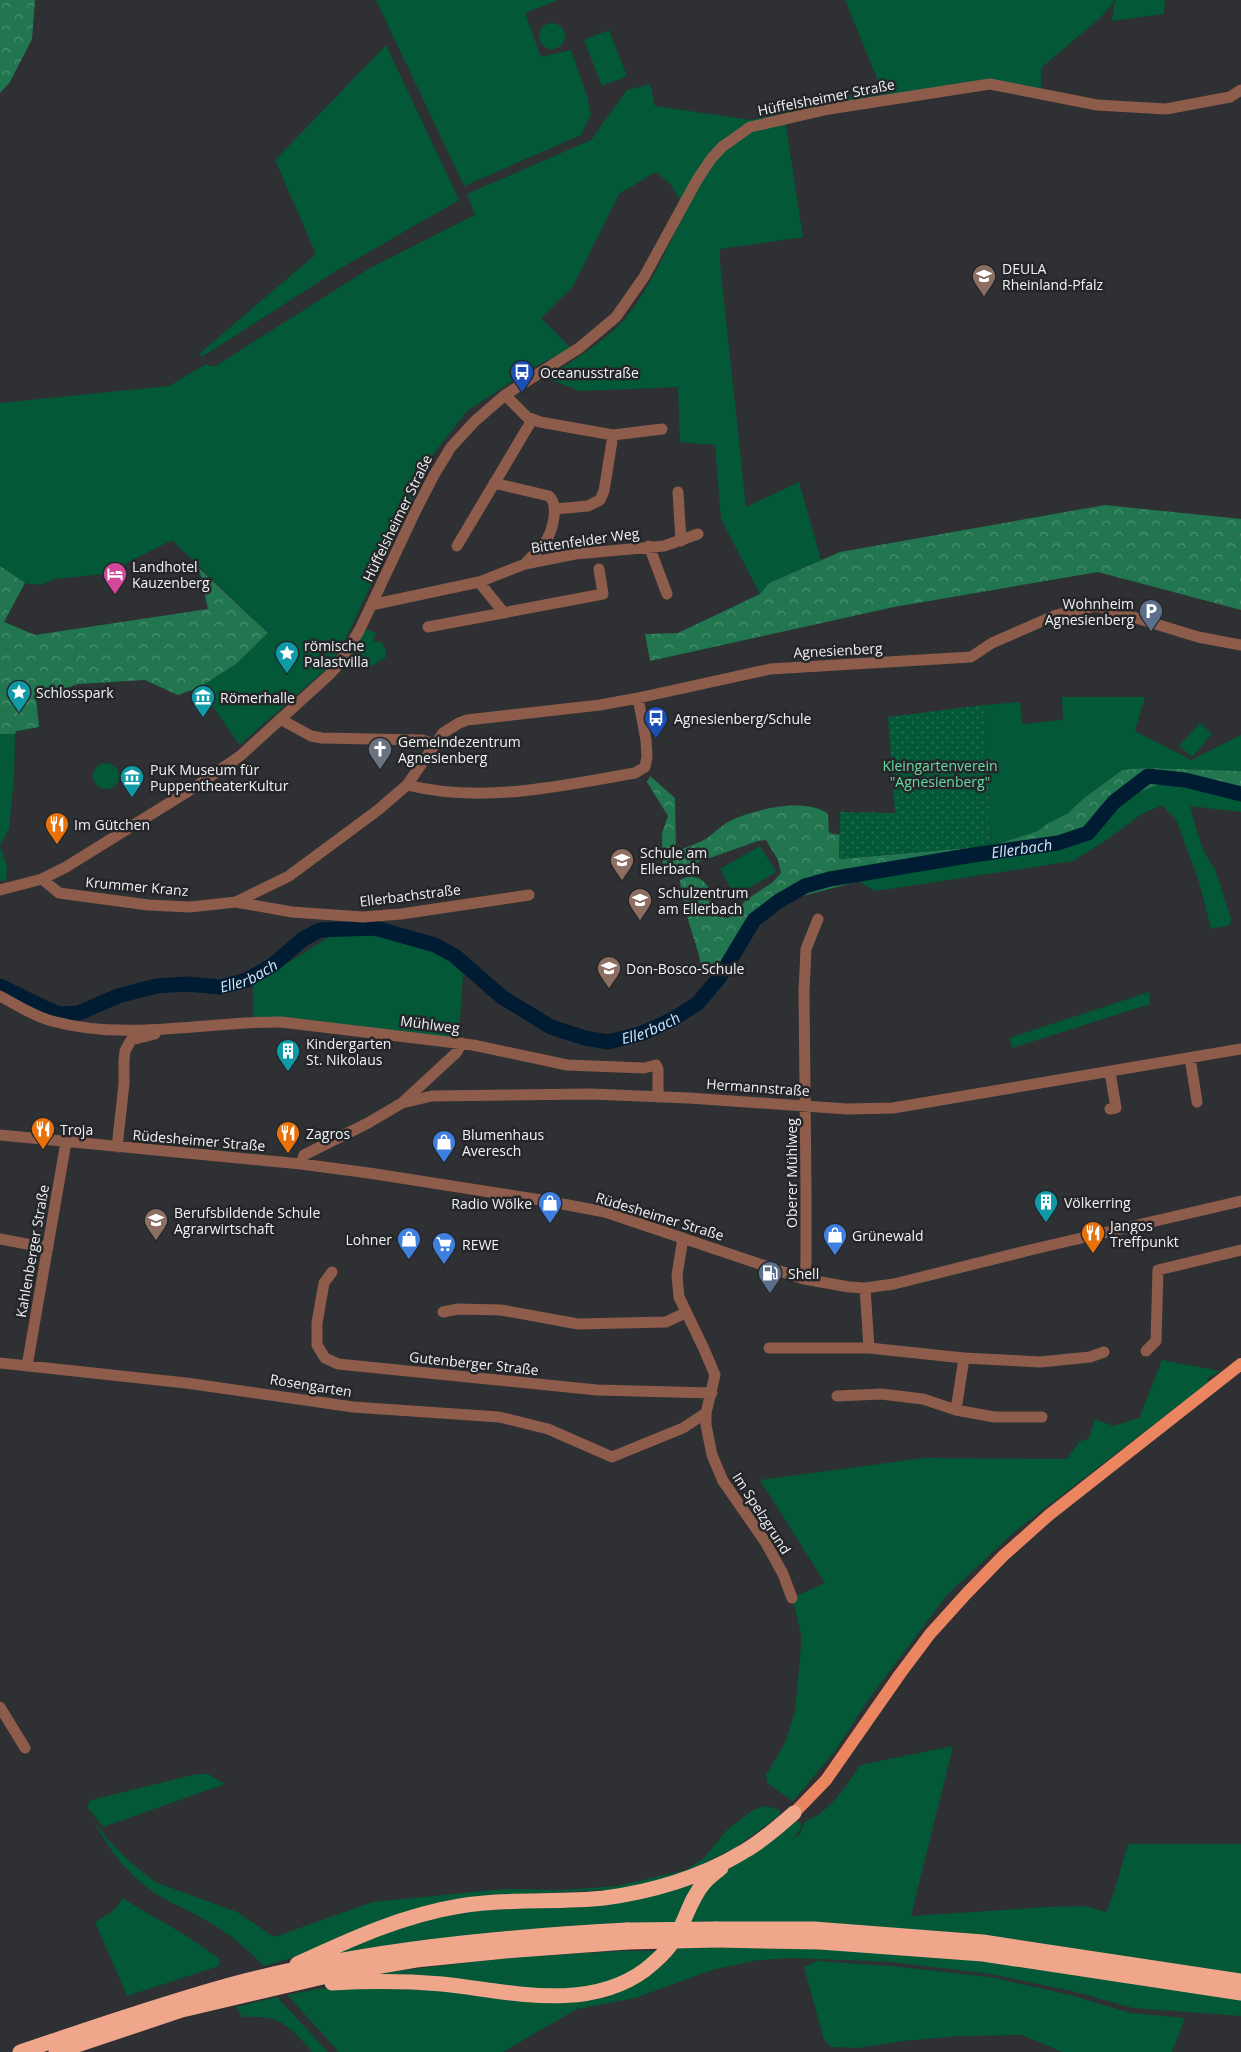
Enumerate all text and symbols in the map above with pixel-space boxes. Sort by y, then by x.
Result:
street label: Hüffelsheimer Straße [756,74,896,120]
place label: DEULA Rheinland-Pfalz [1002,259,1104,294]
school or university icon: DEULA Rheinland-Pfalz [971,263,997,297]
bus stop icon: Oceanusstraße [509,359,535,393]
place label: Oceanusstraße [540,363,639,382]
street label: Hüffelsheimer Straße [358,451,436,585]
street label: Bittenfelder Weg [530,523,641,557]
place label: Landhotel Kauzenberg [132,557,210,592]
hotel icon: Landhotel Kauzenberg [102,561,128,595]
place label: Wohnheim Agnesienberg [1045,594,1134,629]
parking icon: Wohnheim Agnesienberg [1138,598,1164,632]
place label: römische Palastvilla [304,636,369,671]
street label: Agnesienberg [793,638,883,662]
place icon: römische Palastvilla [274,640,300,674]
place icon: Schlosspark [6,679,32,713]
place label: Schlosspark [36,683,114,702]
museum icon: Römerhalle [190,684,216,718]
place label: Römerhalle [220,688,295,707]
bus stop icon: Agnesienberg/Schule [643,705,669,739]
place label: Agnesienberg/Schule [674,709,812,728]
place label: Gemeindezentrum Agnesienberg [398,732,521,767]
church icon: Gemeindezentrum Agnesienberg [367,736,393,770]
park label: Kleingartenverein "Agnesienberg" [882,756,998,791]
place label: PuK Museum für PuppentheaterKultur [150,760,289,795]
museum icon: PuK Museum für PuppentheaterKultur [119,764,145,798]
restaurant icon: Im Gütchen [44,811,70,845]
place label: Im Gütchen [74,815,150,834]
water label: Ellerbach [990,834,1053,862]
place label: Schule am Ellerbach [640,843,707,878]
school or university icon: Schule am Ellerbach [609,847,635,881]
street label: Krummer Kranz [85,872,190,900]
street label: Ellerbachstraße [358,879,462,911]
place label: Schulzentrum am Ellerbach [658,883,748,918]
school or university icon: Schulzentrum am Ellerbach [627,887,653,921]
water label: Ellerbach [217,954,281,997]
school or university icon: Don-Bosco-Schule [596,955,622,989]
place label: Don-Bosco-Schule [626,959,745,978]
water label: Ellerbach [619,1007,684,1048]
street label: Mühlweg [399,1011,461,1037]
place label: Kindergarten St. Nikolaus [306,1034,391,1069]
building icon: Kindergarten St. Nikolaus [275,1038,301,1072]
street label: Hermannstraße [706,1074,810,1100]
restaurant icon: Troja [30,1116,56,1150]
street label: Oberer Mühlweg [782,1118,801,1228]
place label: Troja [60,1120,93,1139]
restaurant icon: Zagros [275,1120,301,1154]
place label: Zagros [306,1124,351,1143]
street label: Rüdesheimer Straße [132,1125,266,1155]
place label: Blumenhaus Averesch [462,1125,545,1160]
shop icon: Blumenhaus Averesch [431,1129,457,1163]
street label: Kahlenberger Straße [11,1183,53,1319]
street label: Rüdesheimer Straße [594,1187,727,1245]
building icon: Völkerring [1033,1189,1059,1223]
shop icon: Radio Wölke [537,1190,563,1224]
place label: Völkerring [1064,1193,1131,1212]
place label: Radio Wölke [451,1194,532,1213]
place label: Berufsbildende Schule Agrarwirtschaft [174,1203,320,1238]
school or university icon: Berufsbildende Schule Agrarwirtschaft [143,1207,169,1241]
place label: Jangos Treffpunkt [1108,1216,1179,1251]
restaurant icon: Jangos Treffpunkt [1080,1220,1106,1254]
shop icon: Grünewald [822,1222,848,1256]
shop icon: Lohner [396,1226,422,1260]
place label: Grünewald [852,1226,924,1245]
place label: Lohner [346,1230,392,1249]
supermarket icon: REWE [431,1231,457,1265]
place label: REWE [462,1235,499,1254]
fuel station icon: Shell [757,1260,783,1294]
place label: Shell [788,1264,819,1283]
street label: Gutenberger Straße [408,1347,540,1379]
street label: Rosengarten [269,1369,353,1401]
street label: Im Spelzgrund [728,1469,796,1557]

